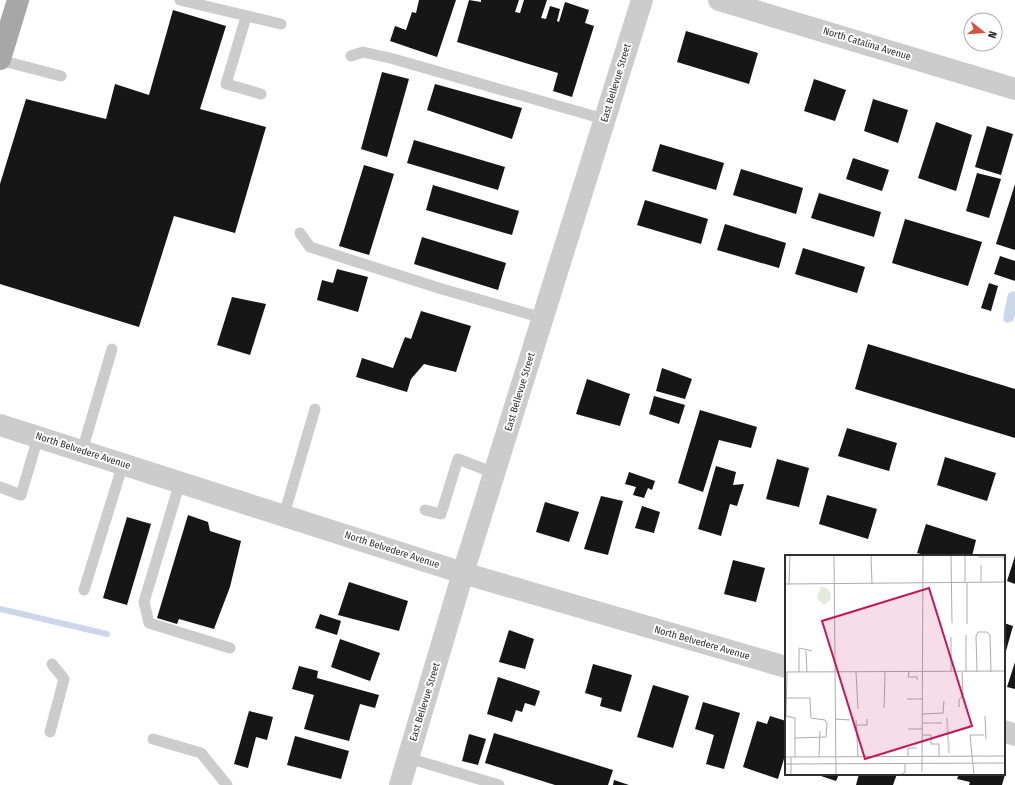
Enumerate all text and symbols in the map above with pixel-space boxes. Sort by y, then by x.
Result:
north arrow [963,12,1003,52]
street label: North Catalina Avenue [822,25,912,63]
text: N [985,30,999,40]
street label: East Bellevue Street [598,42,634,124]
street label: East Bellevue Street [502,351,538,433]
street label: North Belvedere Avenue [34,430,132,472]
street label: North Belvedere Avenue [343,529,441,571]
inset map [785,555,1005,775]
street label: North Belvedere Avenue [653,624,751,662]
street label: East Bellevue Street [407,661,443,743]

